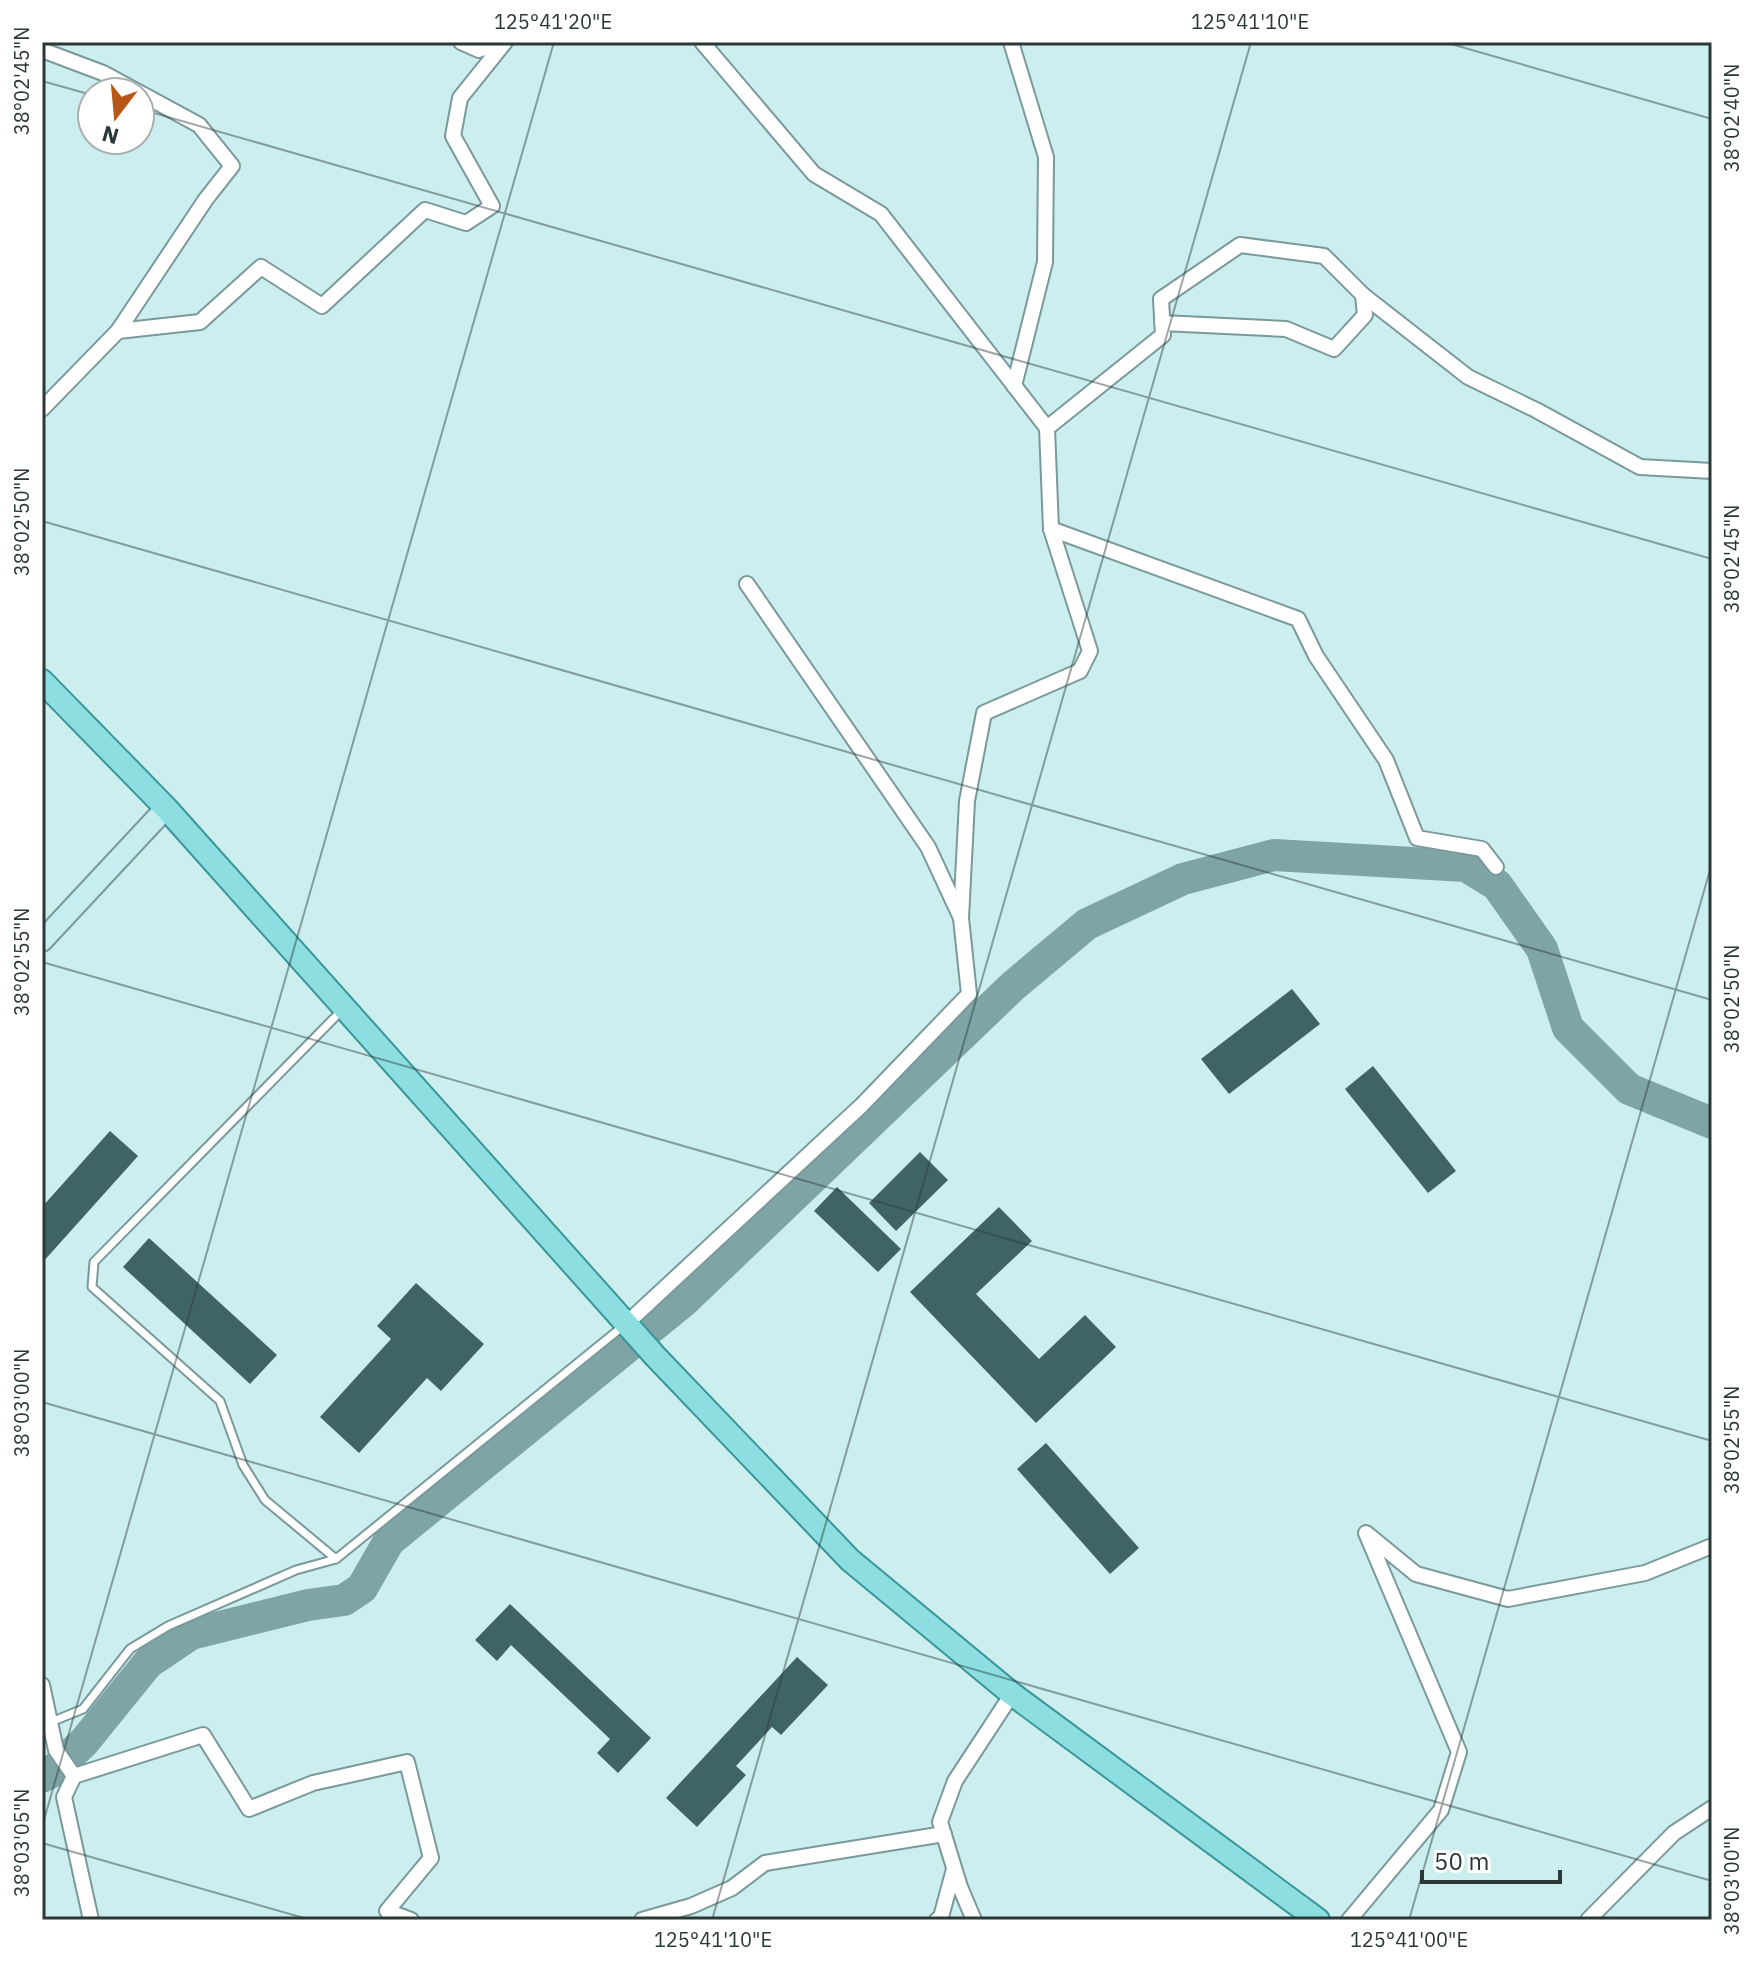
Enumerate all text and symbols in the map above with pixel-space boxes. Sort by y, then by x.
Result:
text: 125°41'20"E [494,8,612,35]
text: 125°41'10"E [1191,8,1309,35]
text: 38°02'45"N [8,27,35,135]
text: 38°02'40"N [1718,64,1745,172]
north arrow [76,76,156,156]
text: N [99,120,122,152]
text: 38°02'50"N [8,468,35,576]
text: 38°02'45"N [1718,505,1745,613]
text: 38°02'55"N [8,908,35,1016]
text: 38°02'50"N [1718,945,1745,1053]
text: 38°03'00"N [8,1349,35,1457]
text: 38°02'55"N [1718,1386,1745,1494]
text: 38°03'05"N [8,1789,35,1897]
text: 38°03'00"N [1718,1827,1745,1935]
scale bar [1422,1834,1560,1884]
text: 50 m [1434,1845,1489,1877]
text: 125°41'10"E [654,1926,772,1953]
text: 125°41'00"E [1350,1926,1468,1953]

